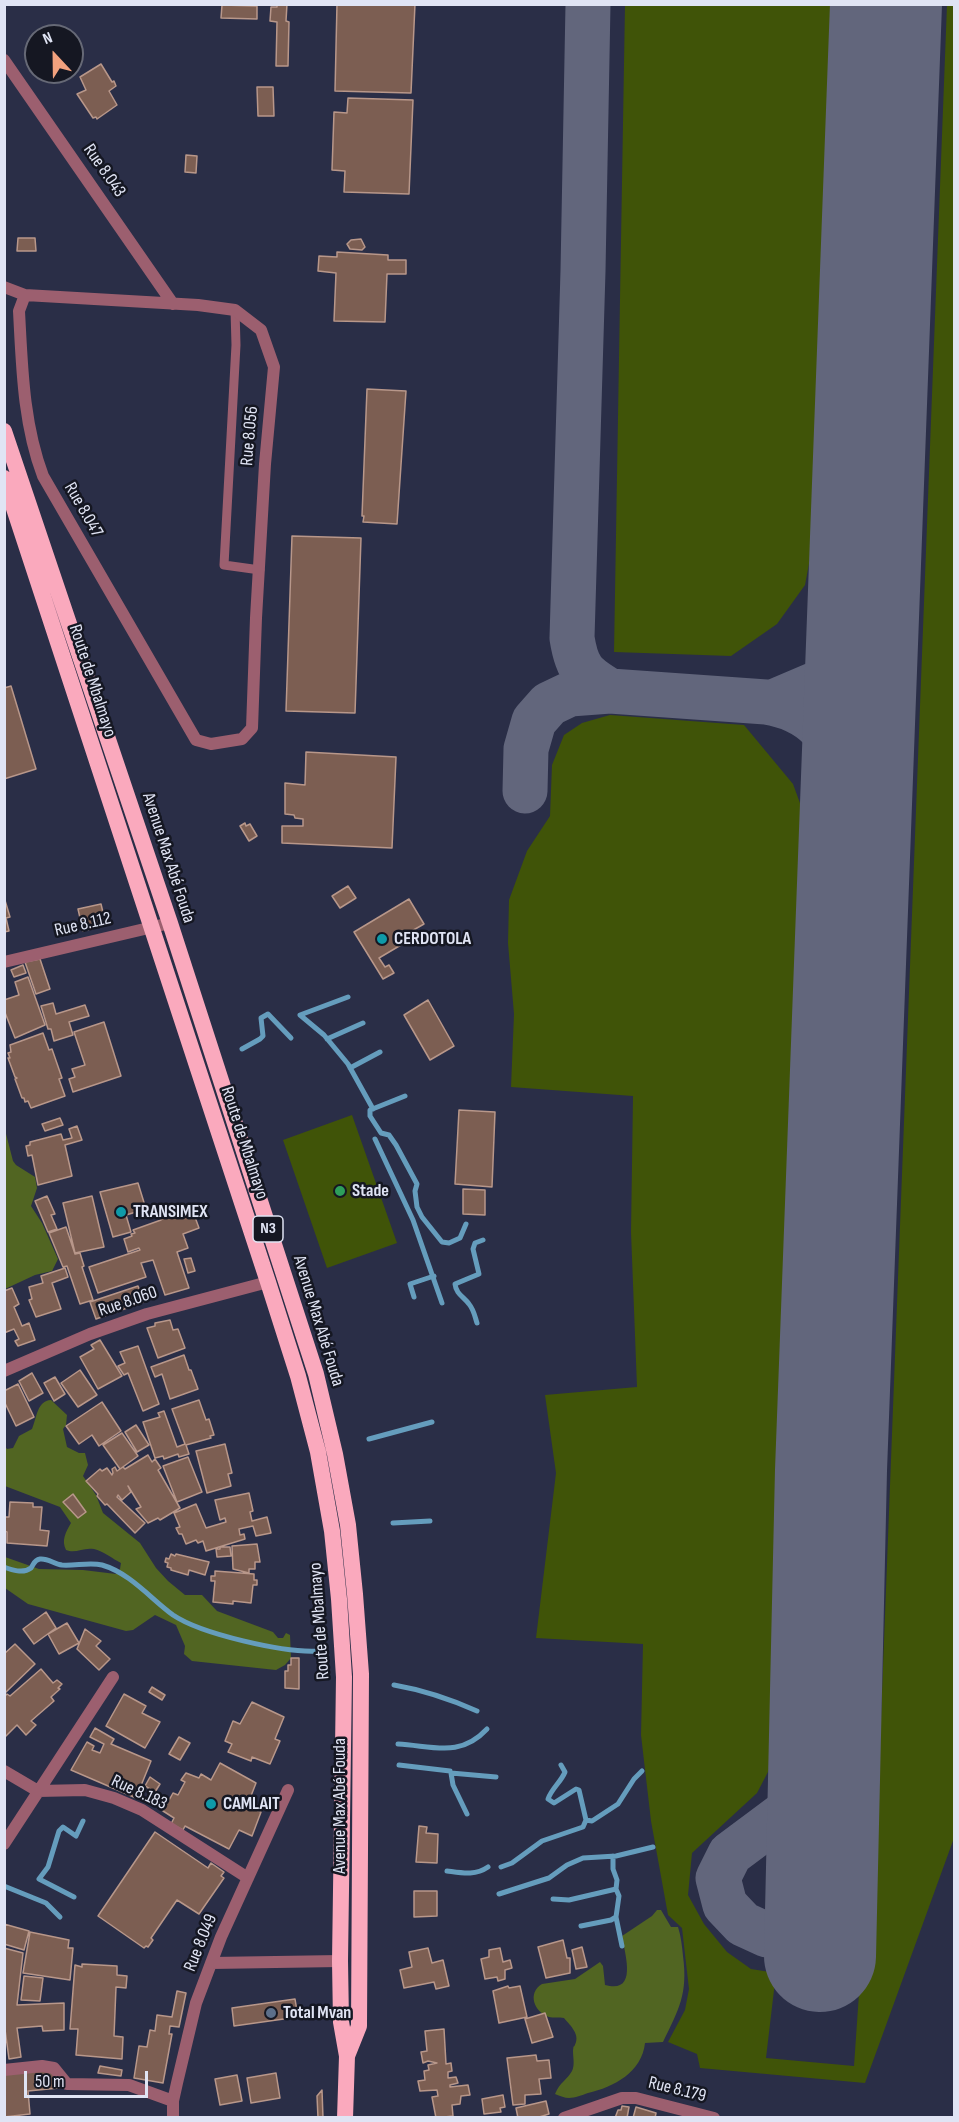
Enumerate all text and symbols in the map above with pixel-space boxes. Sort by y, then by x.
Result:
north arrow [24,24,84,84]
text: N [40,28,55,49]
street label: Rue 8.043 [78,140,130,202]
street label: Rue 8.056 [237,405,263,467]
street label: Rue 8.047 [59,479,107,541]
street label: Route de Mbalmayo [64,622,120,740]
street label: Avenue Max Abé Fouda [137,790,199,926]
street label: Rue 8.112 [53,908,113,942]
place label: CERDOTOLA [394,928,471,950]
marker: CERDOTOLA [375,932,389,946]
street label: Route de Mbalmayo [216,1084,272,1202]
place label: Stade [352,1180,389,1202]
marker: Stade [333,1184,347,1198]
place label: TRANSIMEX [133,1201,208,1223]
marker: TRANSIMEX [114,1205,128,1219]
road number: N3 [253,1216,283,1242]
street label: Avenue Max Abé Fouda [288,1253,348,1389]
street label: Rue 8.060 [96,1282,160,1322]
street label: Route de Mbalmayo [305,1562,335,1680]
street label: Avenue Max Abé Fouda [329,1738,351,1874]
street label: Rue 8.183 [108,1771,170,1815]
place label: CAMLAIT [223,1793,280,1815]
marker: CAMLAIT [204,1797,218,1811]
street label: Rue 8.049 [180,1911,222,1975]
place label: Total Mvan [283,2002,351,2024]
marker: Total Mvan [264,2006,278,2020]
scale bar [27,2059,152,2097]
text: 50 m [35,2071,65,2092]
street label: Rue 8.179 [646,2072,708,2108]

